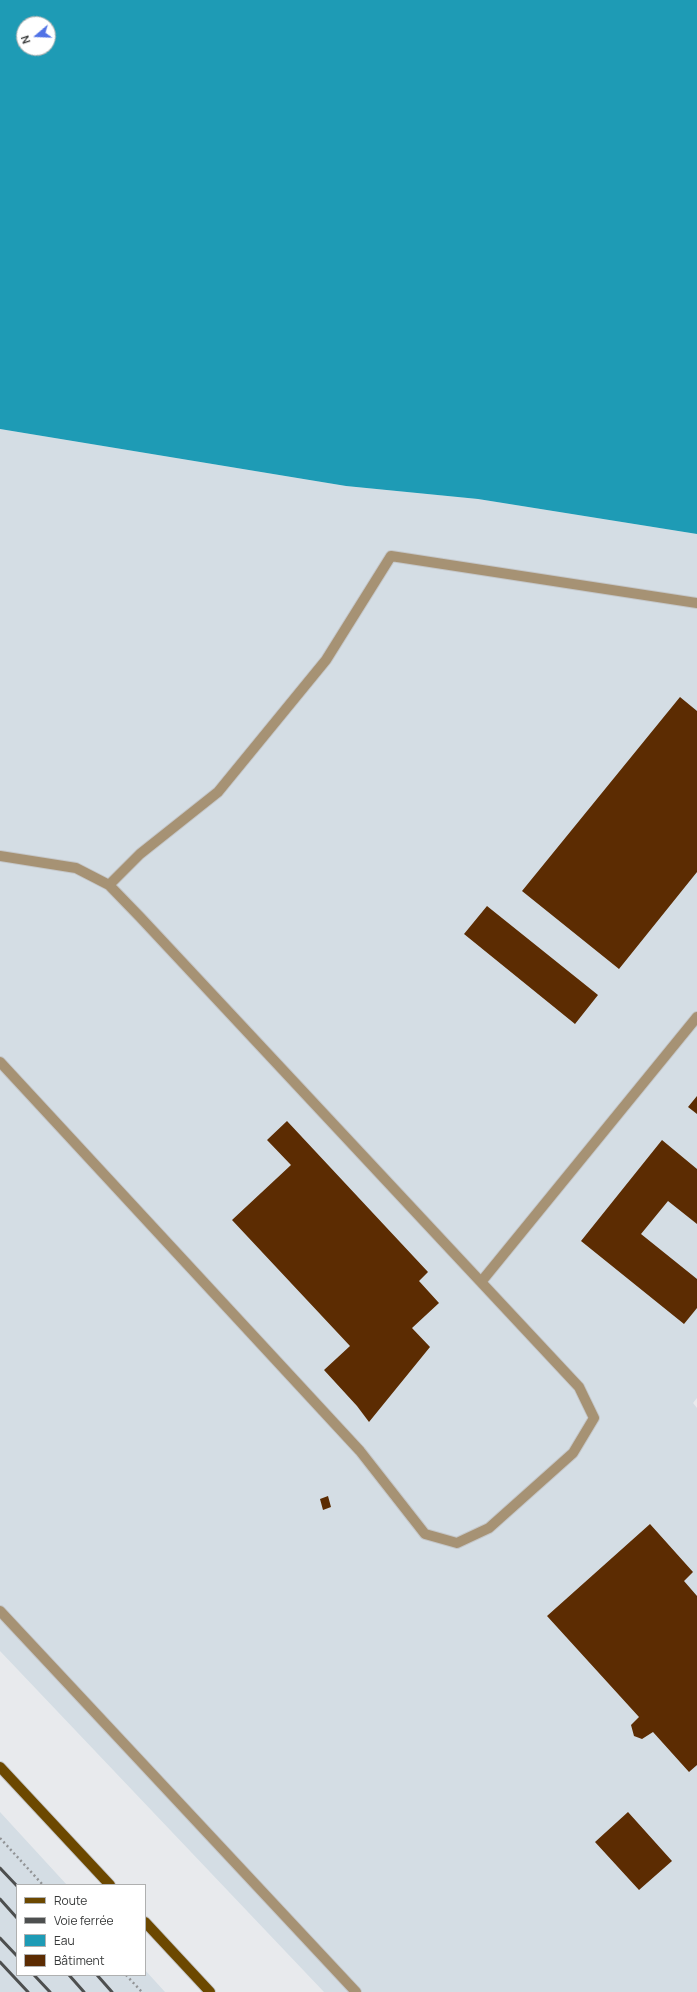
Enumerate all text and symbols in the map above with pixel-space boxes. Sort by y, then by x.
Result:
north arrow [16,16,56,56]
text: N [17,34,34,46]
legend [16,1884,146,1976]
text: Route [54,1892,87,1909]
text: Voie ferrée [54,1912,114,1929]
text: Eau [54,1932,75,1949]
text: Bâtiment [54,1952,105,1969]

